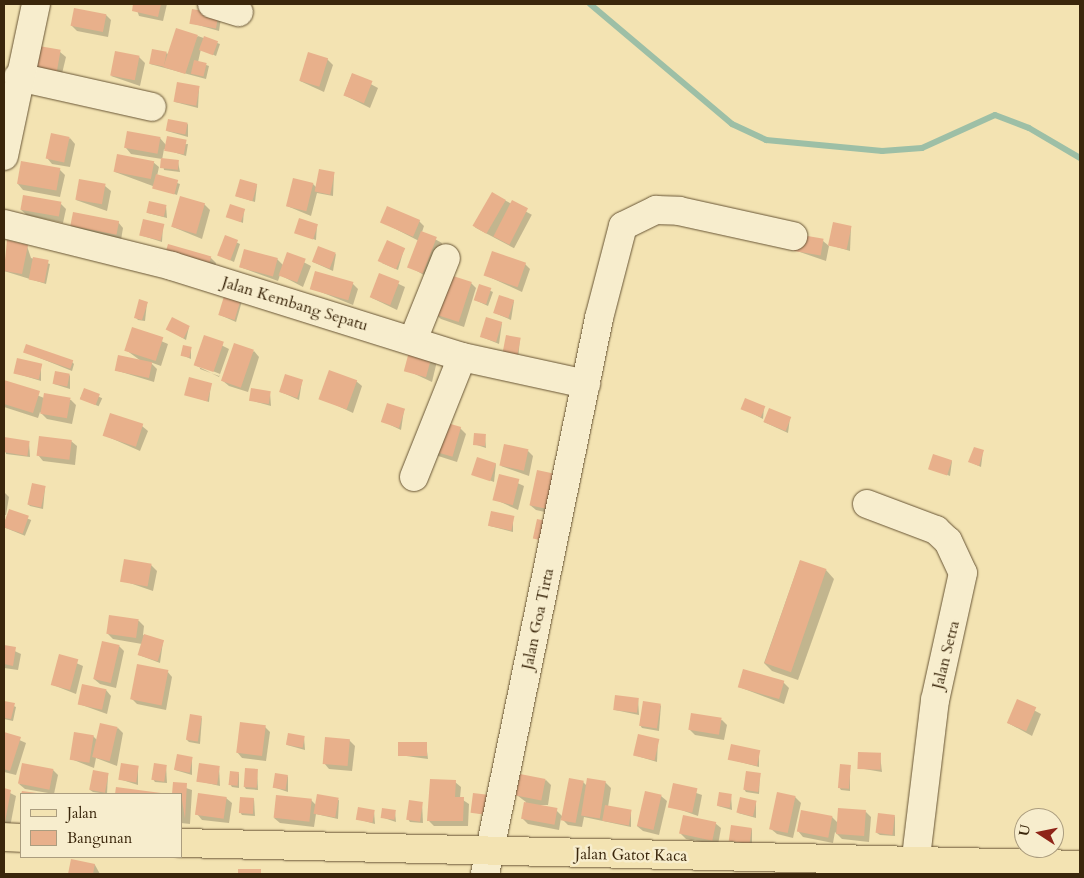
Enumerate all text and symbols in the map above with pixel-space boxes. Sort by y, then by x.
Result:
street label: Jalan Kembang Sepatu [220,273,370,335]
street label: Jalan Goa Tirta [518,566,558,672]
street label: Jalan Setra [928,619,964,691]
legend [20,793,182,858]
text: Jalan [67,803,97,823]
north arrow [1014,808,1064,858]
text: U [1014,823,1035,838]
text: Bangunan [67,828,132,848]
street label: Jalan Gatot Kaca [575,844,687,866]

